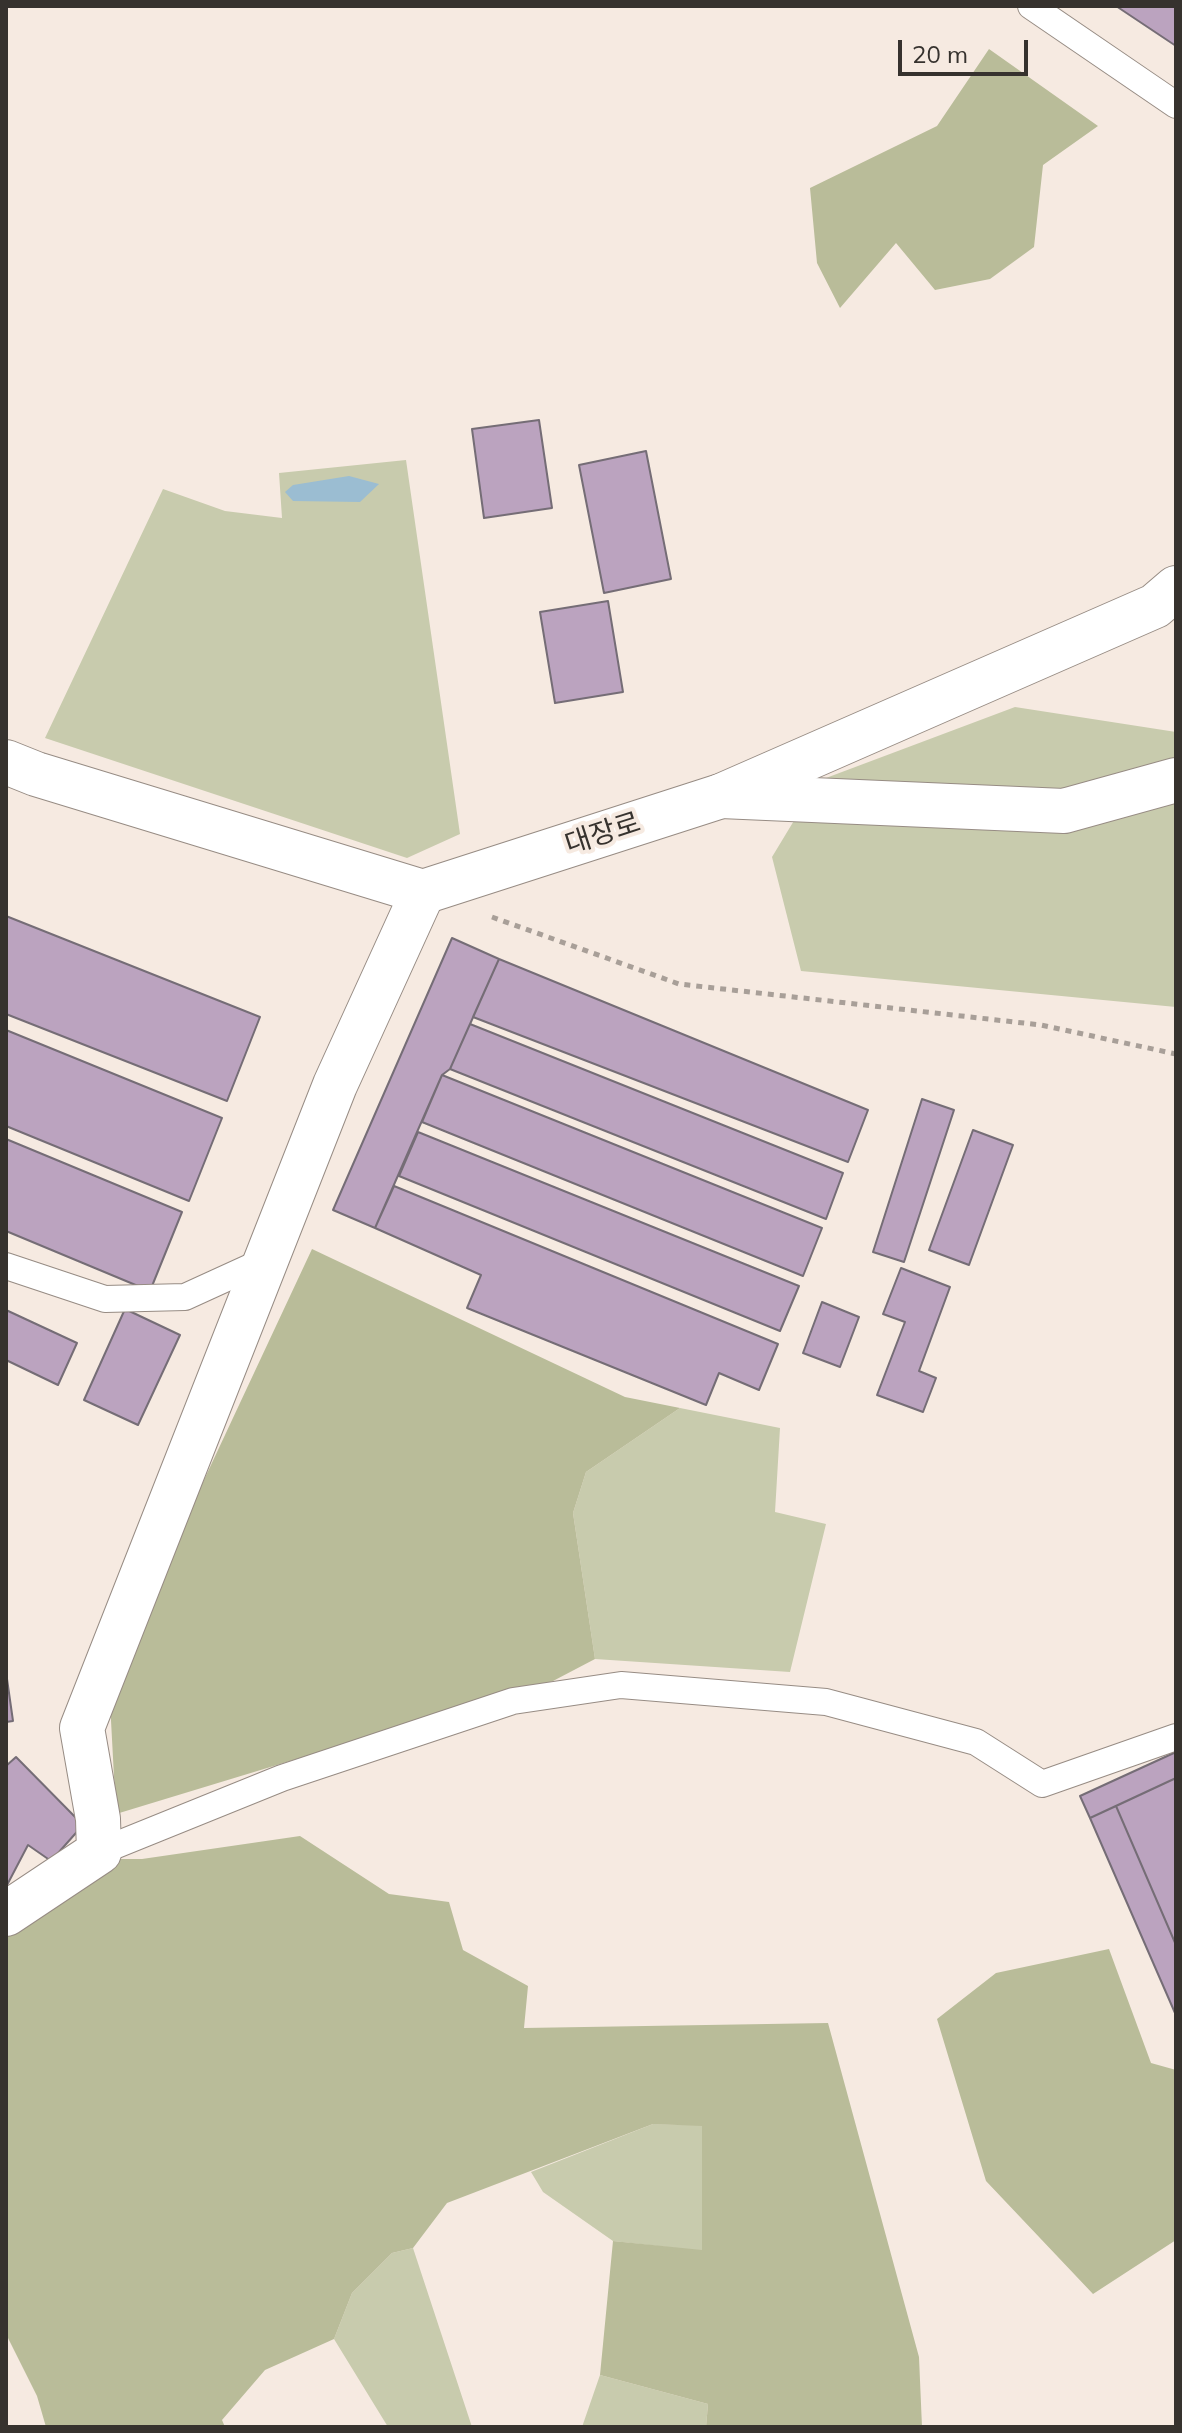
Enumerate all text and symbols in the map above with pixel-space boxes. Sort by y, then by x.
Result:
scale bar [902,24,1032,74]
text: 20 m [912,39,968,69]
street label: 대장로 [561,806,645,862]

